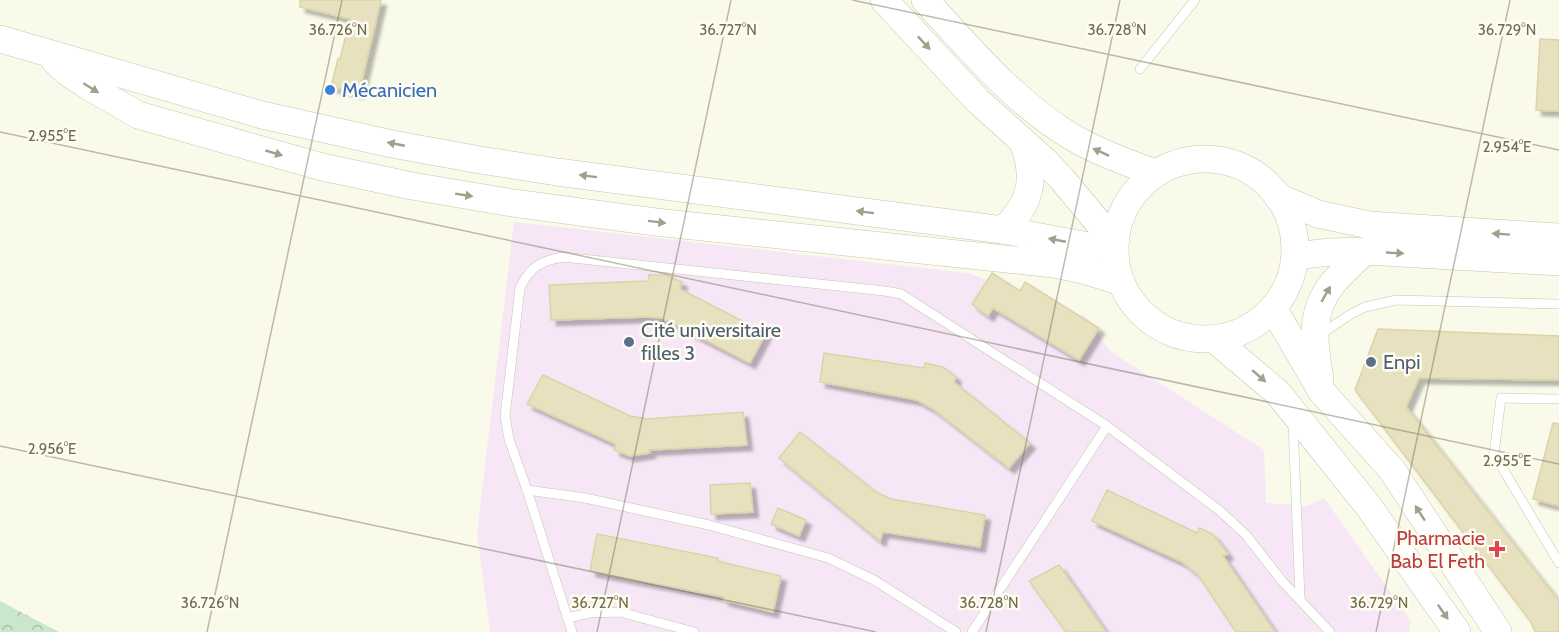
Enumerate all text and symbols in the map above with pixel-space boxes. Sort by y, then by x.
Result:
text: 36.726°N [309,21,367,39]
text: 36.727°N [699,21,757,39]
text: 36.728°N [1087,21,1147,39]
text: 36.729°N [1478,21,1536,39]
one-way arrow [917,35,930,50]
place label: Mécanicien [342,78,437,102]
one-way arrow [83,82,99,93]
marker: Mécanicien [323,83,337,97]
text: 2.955°E [28,127,76,145]
text: 2.954°E [1483,138,1531,156]
one-way arrow [386,139,405,148]
one-way arrow [1092,147,1110,157]
one-way arrow [265,149,283,159]
one-way arrow [578,171,597,181]
one-way arrow [455,191,474,200]
one-way arrow [855,207,874,217]
one-way arrow [648,217,667,227]
one-way arrow [1491,229,1510,238]
one-way arrow [1048,235,1067,244]
one-way arrow [1385,248,1404,257]
one-way arrow [1321,286,1332,302]
place label: Cité universitaire filles 3 [641,318,781,365]
marker: Cité universitaire filles 3 [622,335,636,349]
place label: Enpi [1383,350,1420,374]
marker: Enpi [1364,355,1378,369]
one-way arrow [1251,370,1267,383]
text: 2.956°E [28,440,76,458]
text: 2.955°E [1483,452,1531,470]
one-way arrow [1415,505,1426,521]
place label: Pharmacie Bab El Feth [1390,526,1485,573]
marker: Pharmacie Bab El Feth [1490,542,1504,556]
text: 36.726°N [181,594,239,612]
text: 36.727°N [571,594,629,612]
text: 36.728°N [959,594,1019,612]
text: 36.729°N [1350,594,1408,612]
one-way arrow [1437,604,1448,620]

